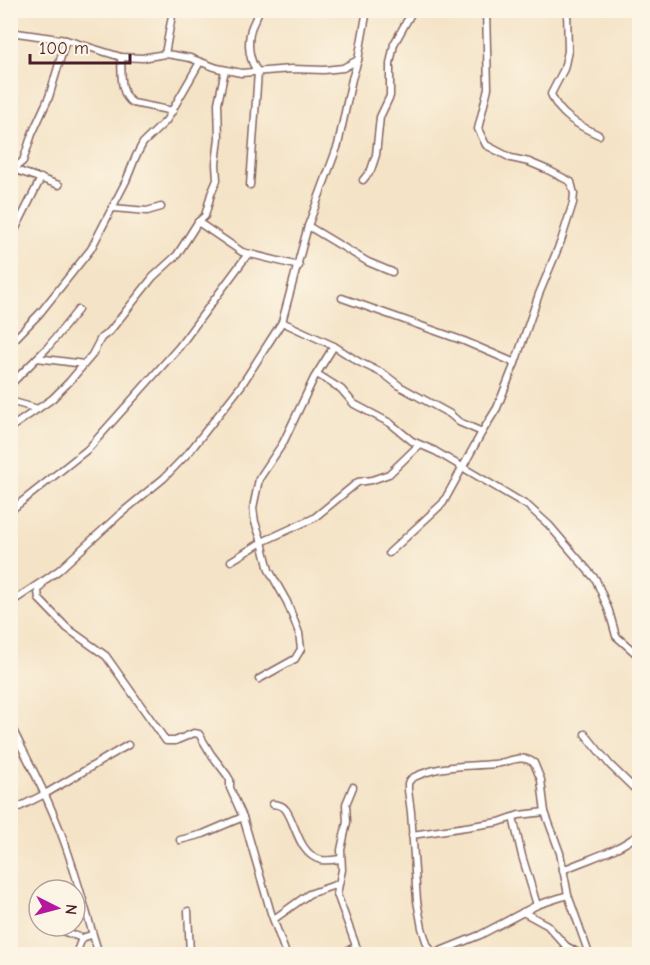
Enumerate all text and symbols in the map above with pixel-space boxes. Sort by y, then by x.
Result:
scale bar [30,27,130,65]
text: 100 m [39,38,89,59]
north arrow [27,878,87,938]
text: N [61,903,80,916]

